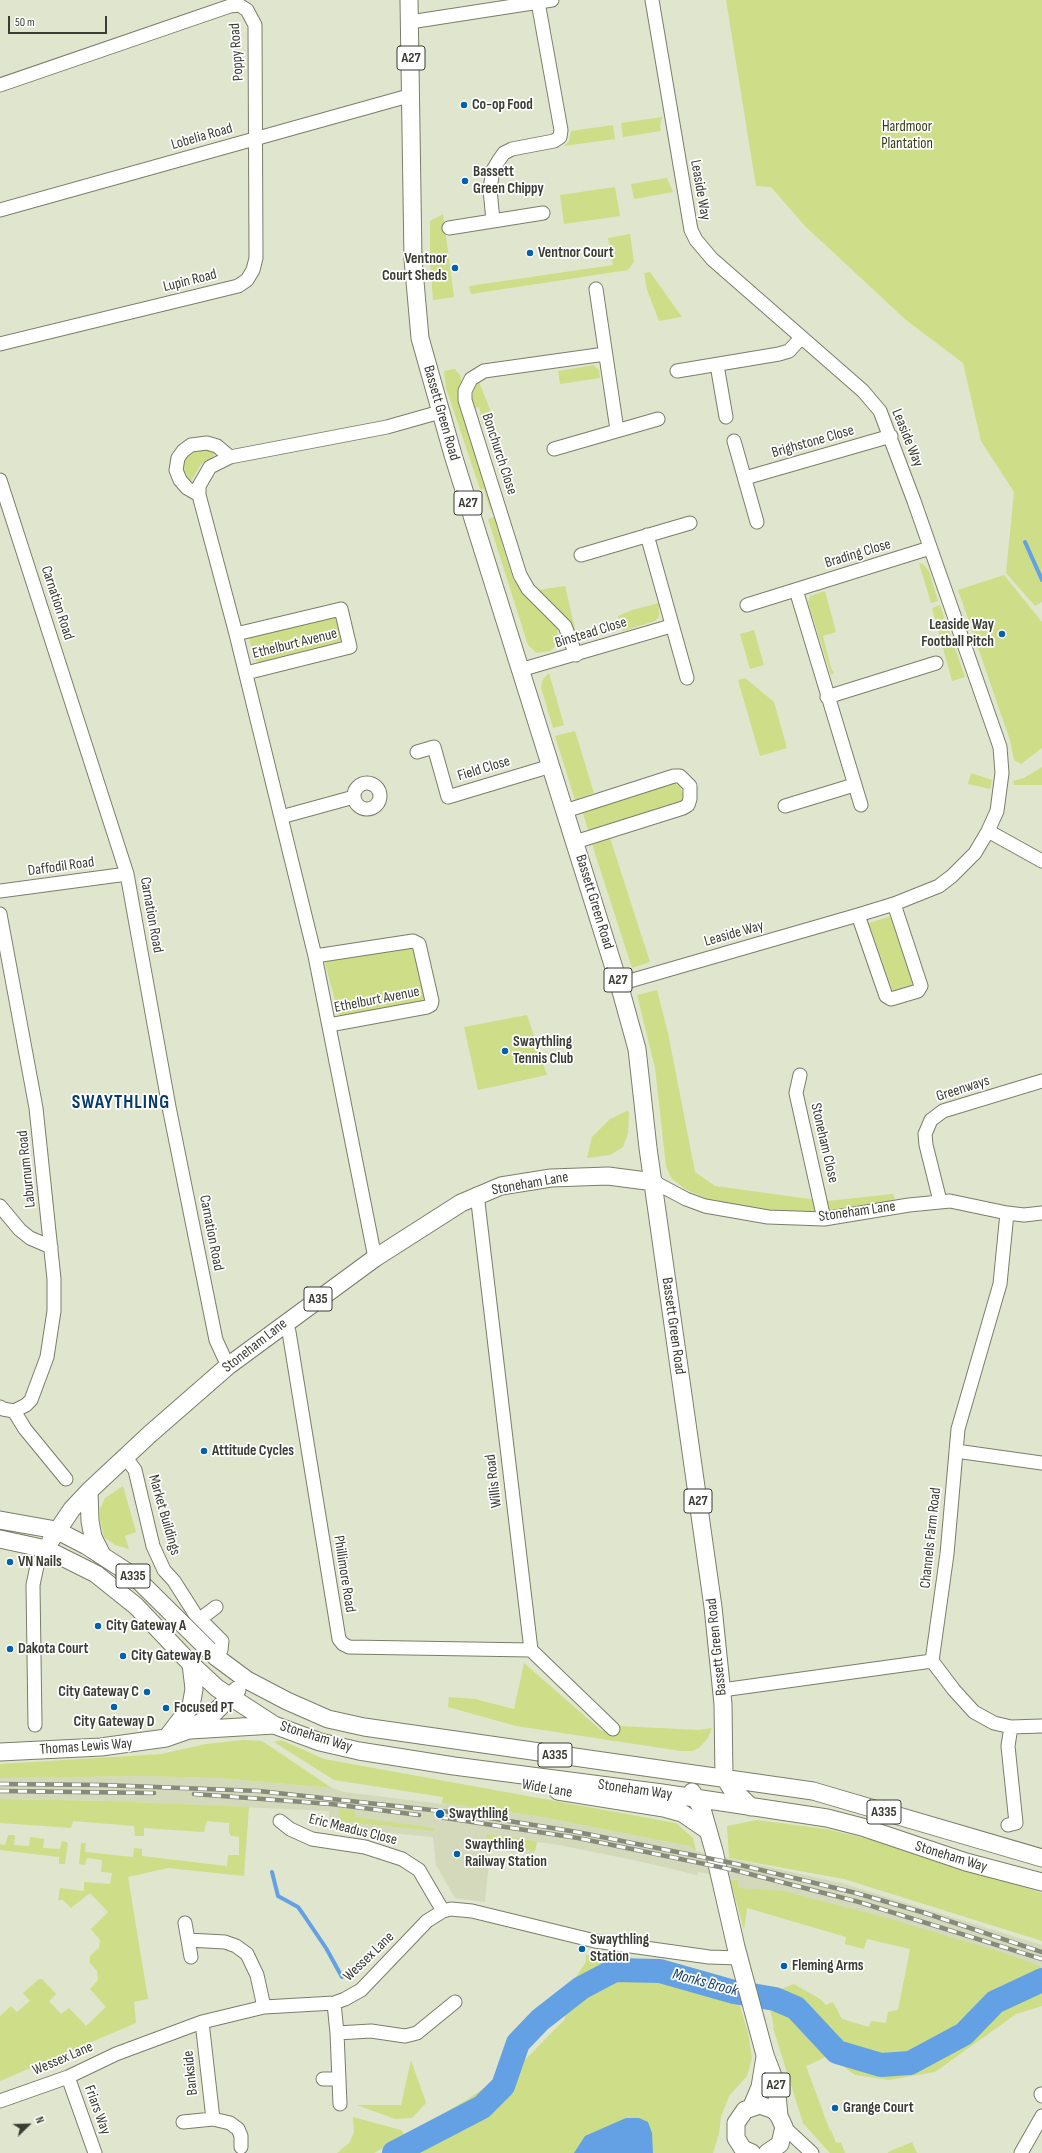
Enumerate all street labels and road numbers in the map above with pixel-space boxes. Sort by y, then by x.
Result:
street label: Poppy Road [226,22,248,82]
road number: A27 [397,46,425,70]
street label: Lobelia Road [169,120,235,154]
street label: Leaside Way [686,158,714,222]
street label: Lupin Road [161,266,219,296]
street label: Bassett Green Road [419,363,463,463]
street label: Leaside Way [887,406,927,470]
street label: Bonchurch Close [477,411,521,497]
street label: Brighstone Close [770,422,856,462]
road number: A27 [454,491,482,515]
street label: Brading Close [823,535,893,573]
street label: Carnation Road [37,564,77,642]
street label: Binstead Close [553,614,629,652]
street label: Ethelburt Avenue [251,625,339,663]
street label: Field Close [456,753,512,785]
street label: Bassett Green Road [571,852,617,952]
street label: Daffodil Road [27,853,95,881]
street label: Carnation Road [135,876,167,954]
street label: Leaside Way [702,917,766,951]
road number: A27 [604,968,632,992]
street label: Ethelburt Avenue [333,983,421,1017]
street label: Greenways [934,1072,992,1106]
street label: Stoneham Close [806,1101,842,1185]
street label: Laburnum Road [14,1129,40,1209]
street label: Stoneham Lane [490,1168,570,1200]
street label: Carnation Road [195,1194,227,1272]
street label: Stoneham Lane [817,1198,897,1226]
street label: Bassett Green Road [657,1276,689,1376]
road number: A35 [304,1287,332,1311]
street label: Stoneham Lane [219,1315,291,1377]
street label: Willis Road [482,1453,506,1509]
street label: Market Buildings [144,1473,184,1557]
street label: Channels Farm Road [917,1487,945,1589]
road number: A27 [684,1489,712,1513]
street label: Phillimore Road [329,1534,359,1614]
road number: A335 [116,1564,150,1588]
street label: Bassett Green Road [703,1597,731,1697]
street label: Stoneham Way [278,1717,354,1757]
street label: Thomas Lewis Way [39,1735,133,1759]
road number: A335 [538,1743,572,1767]
street label: Wide Lane [520,1776,574,1802]
street label: Stoneham Way [597,1776,673,1804]
road number: A335 [867,1800,901,1824]
street label: Eric Meadus Close [307,1810,399,1850]
street label: Stoneham Way [913,1837,989,1877]
street label: Wessex Lane [340,1928,398,1986]
street label: Wessex Lane [30,2038,96,2080]
street label: Bankside [180,2050,202,2096]
road number: A27 [762,2073,790,2097]
street label: Friars Way [80,2083,114,2137]

